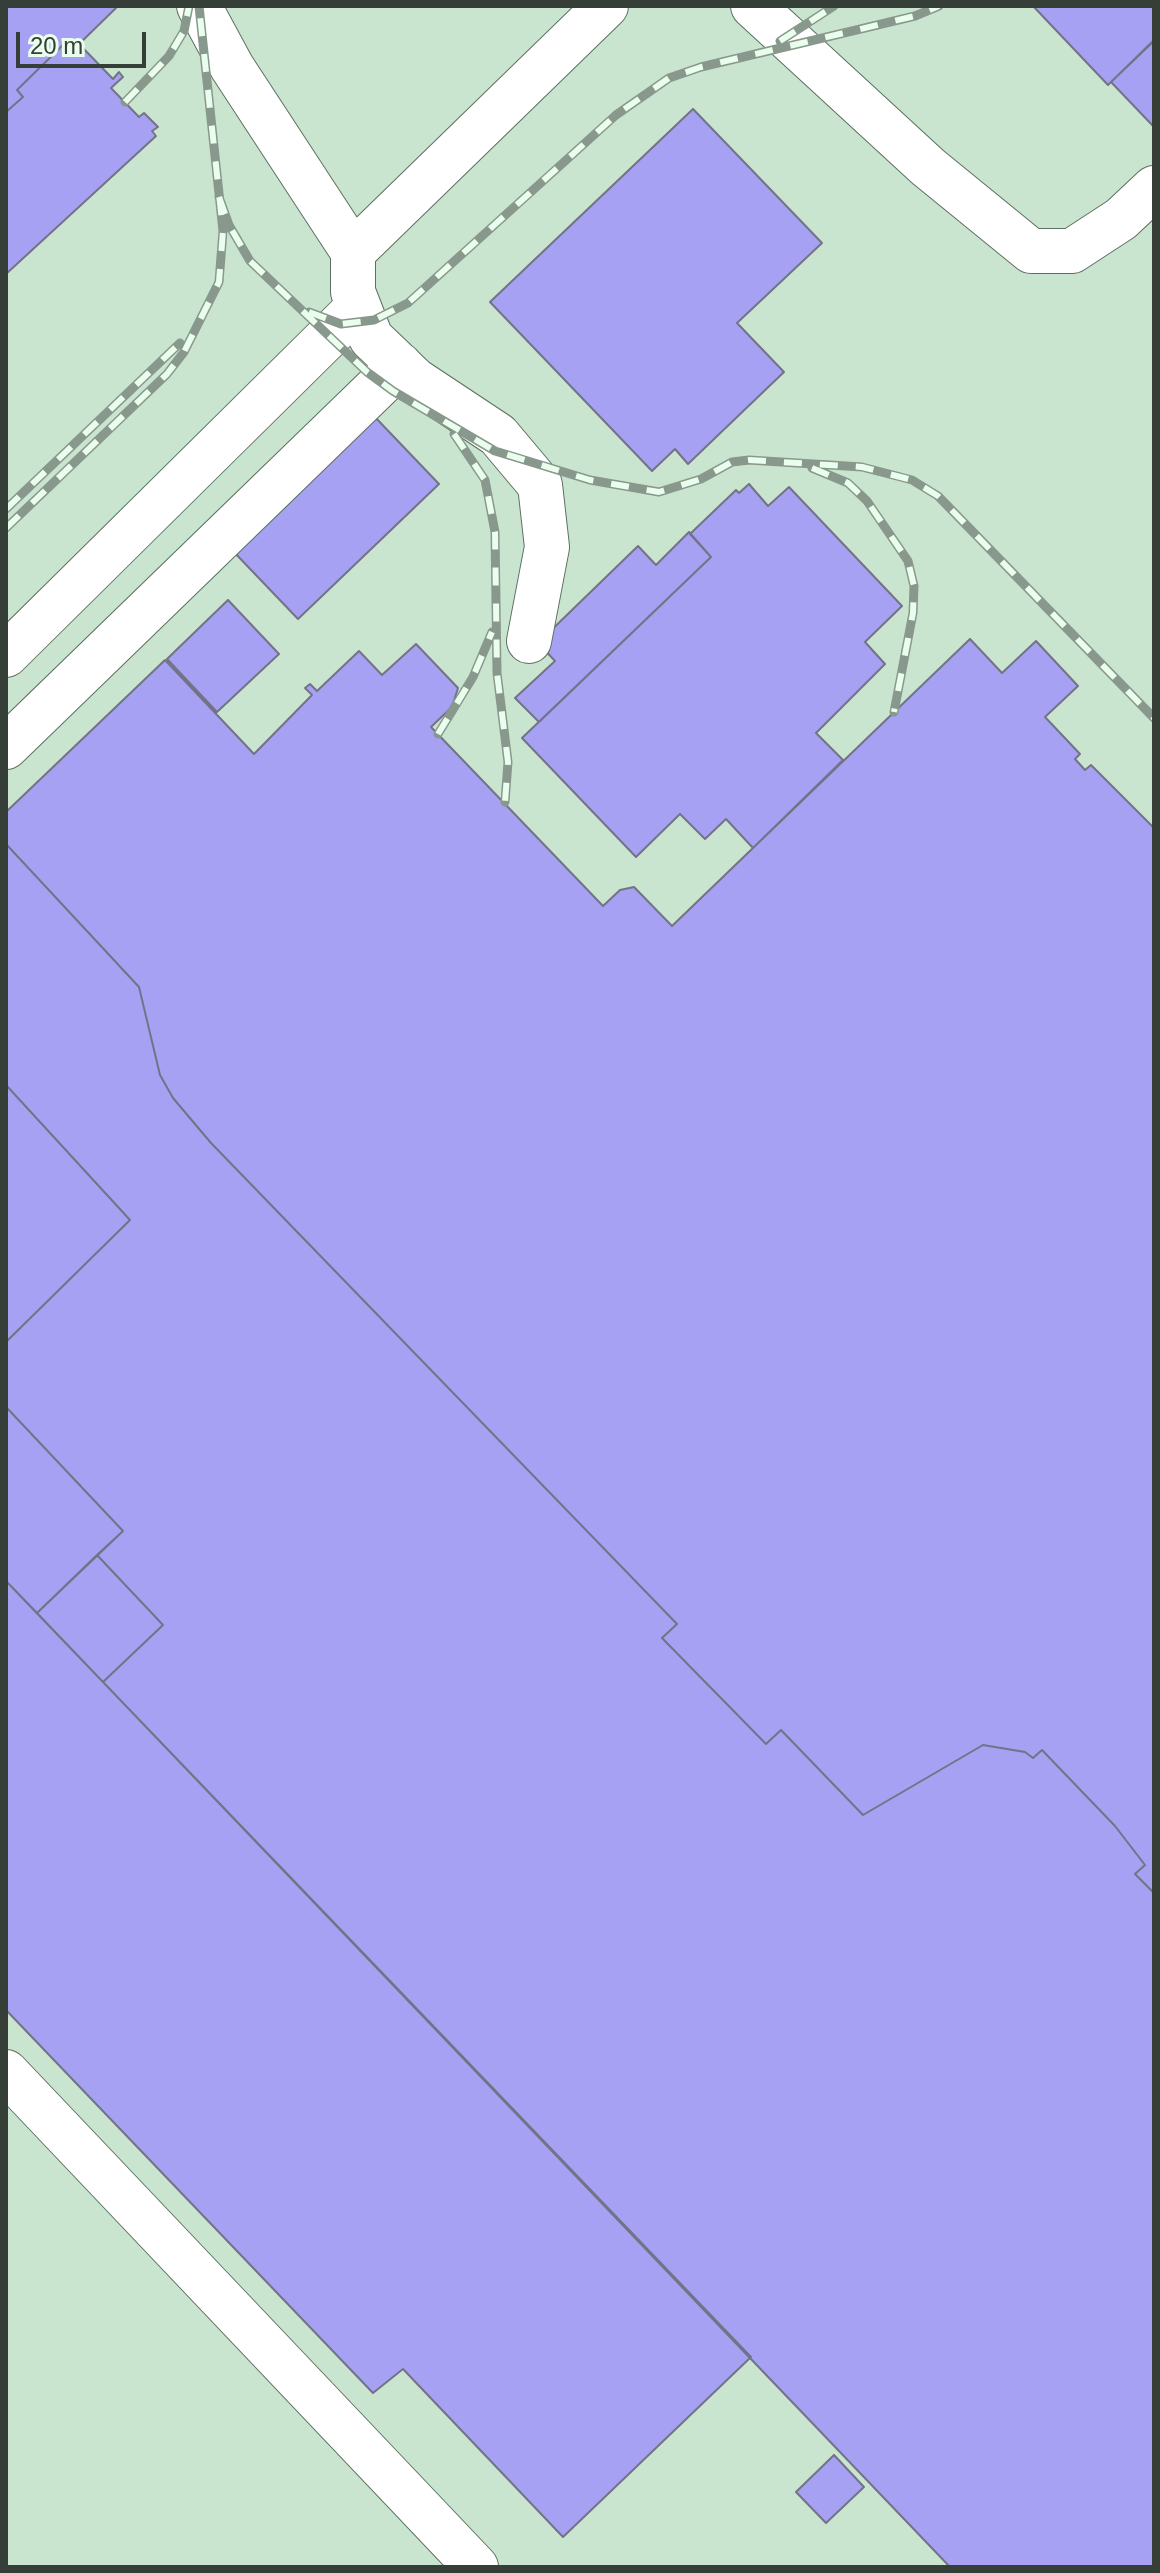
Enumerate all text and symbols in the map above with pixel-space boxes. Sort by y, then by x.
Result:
scale bar [20,16,150,66]
text: 20 m [30,32,83,59]

